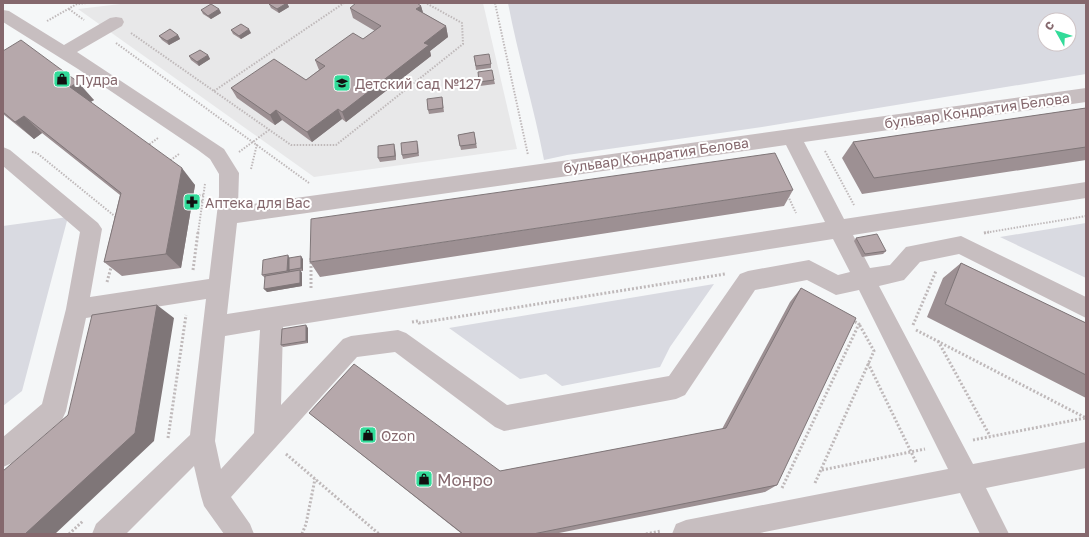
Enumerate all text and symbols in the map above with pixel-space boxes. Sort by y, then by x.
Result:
north arrow [1037,12,1077,52]
text: С [1041,18,1056,33]
shop icon: Пудра [52,69,72,89]
place label: Пудра [75,71,118,88]
school or university icon: Детский сад №127 [332,73,352,93]
place label: Детский сад №127 [355,75,481,92]
street label: бульвар Кондратия Белова [883,89,1071,131]
street label: бульвар Кондратия Белова [562,134,750,176]
pharmacy icon: Аптека для Вас [182,192,202,212]
place label: Аптека для Вас [205,194,311,211]
shop icon: Ozon [358,425,378,445]
place label: Ozon [381,427,415,444]
shop icon: Монро [414,469,434,489]
place label: Монро [437,469,493,490]

